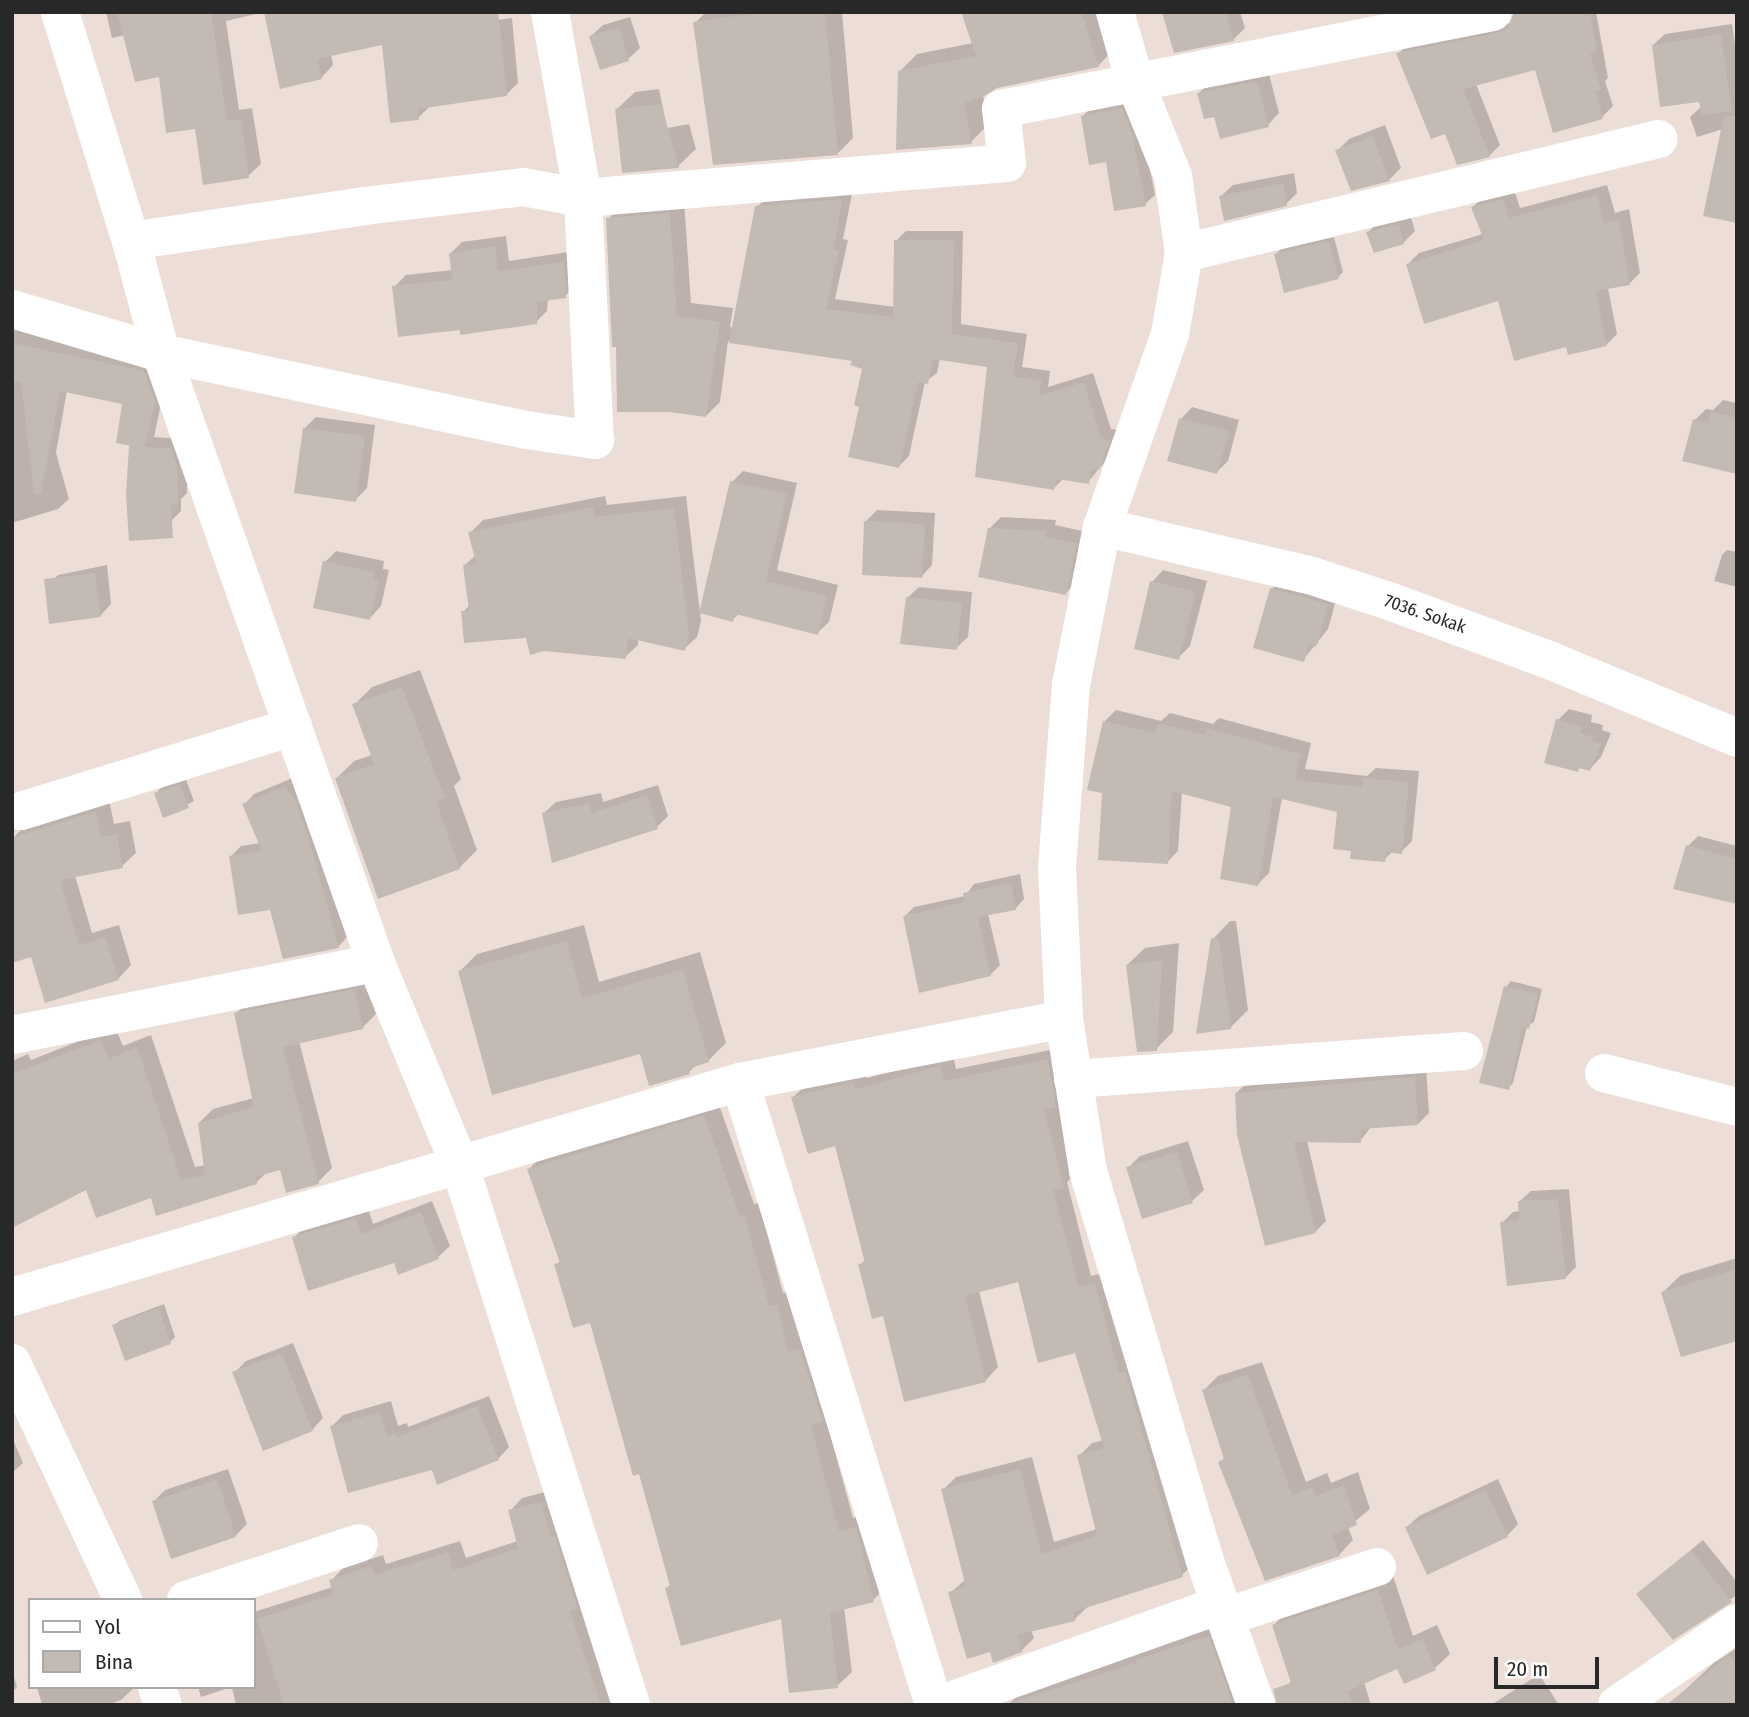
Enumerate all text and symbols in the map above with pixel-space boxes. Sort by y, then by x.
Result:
street label: 7036. Sokak [1381,590,1469,638]
legend [28,1598,256,1689]
text: Yol [95,1614,121,1640]
scale bar [1497,1644,1602,1688]
text: Bina [95,1649,133,1675]
text: 20 m [1507,1656,1548,1682]

